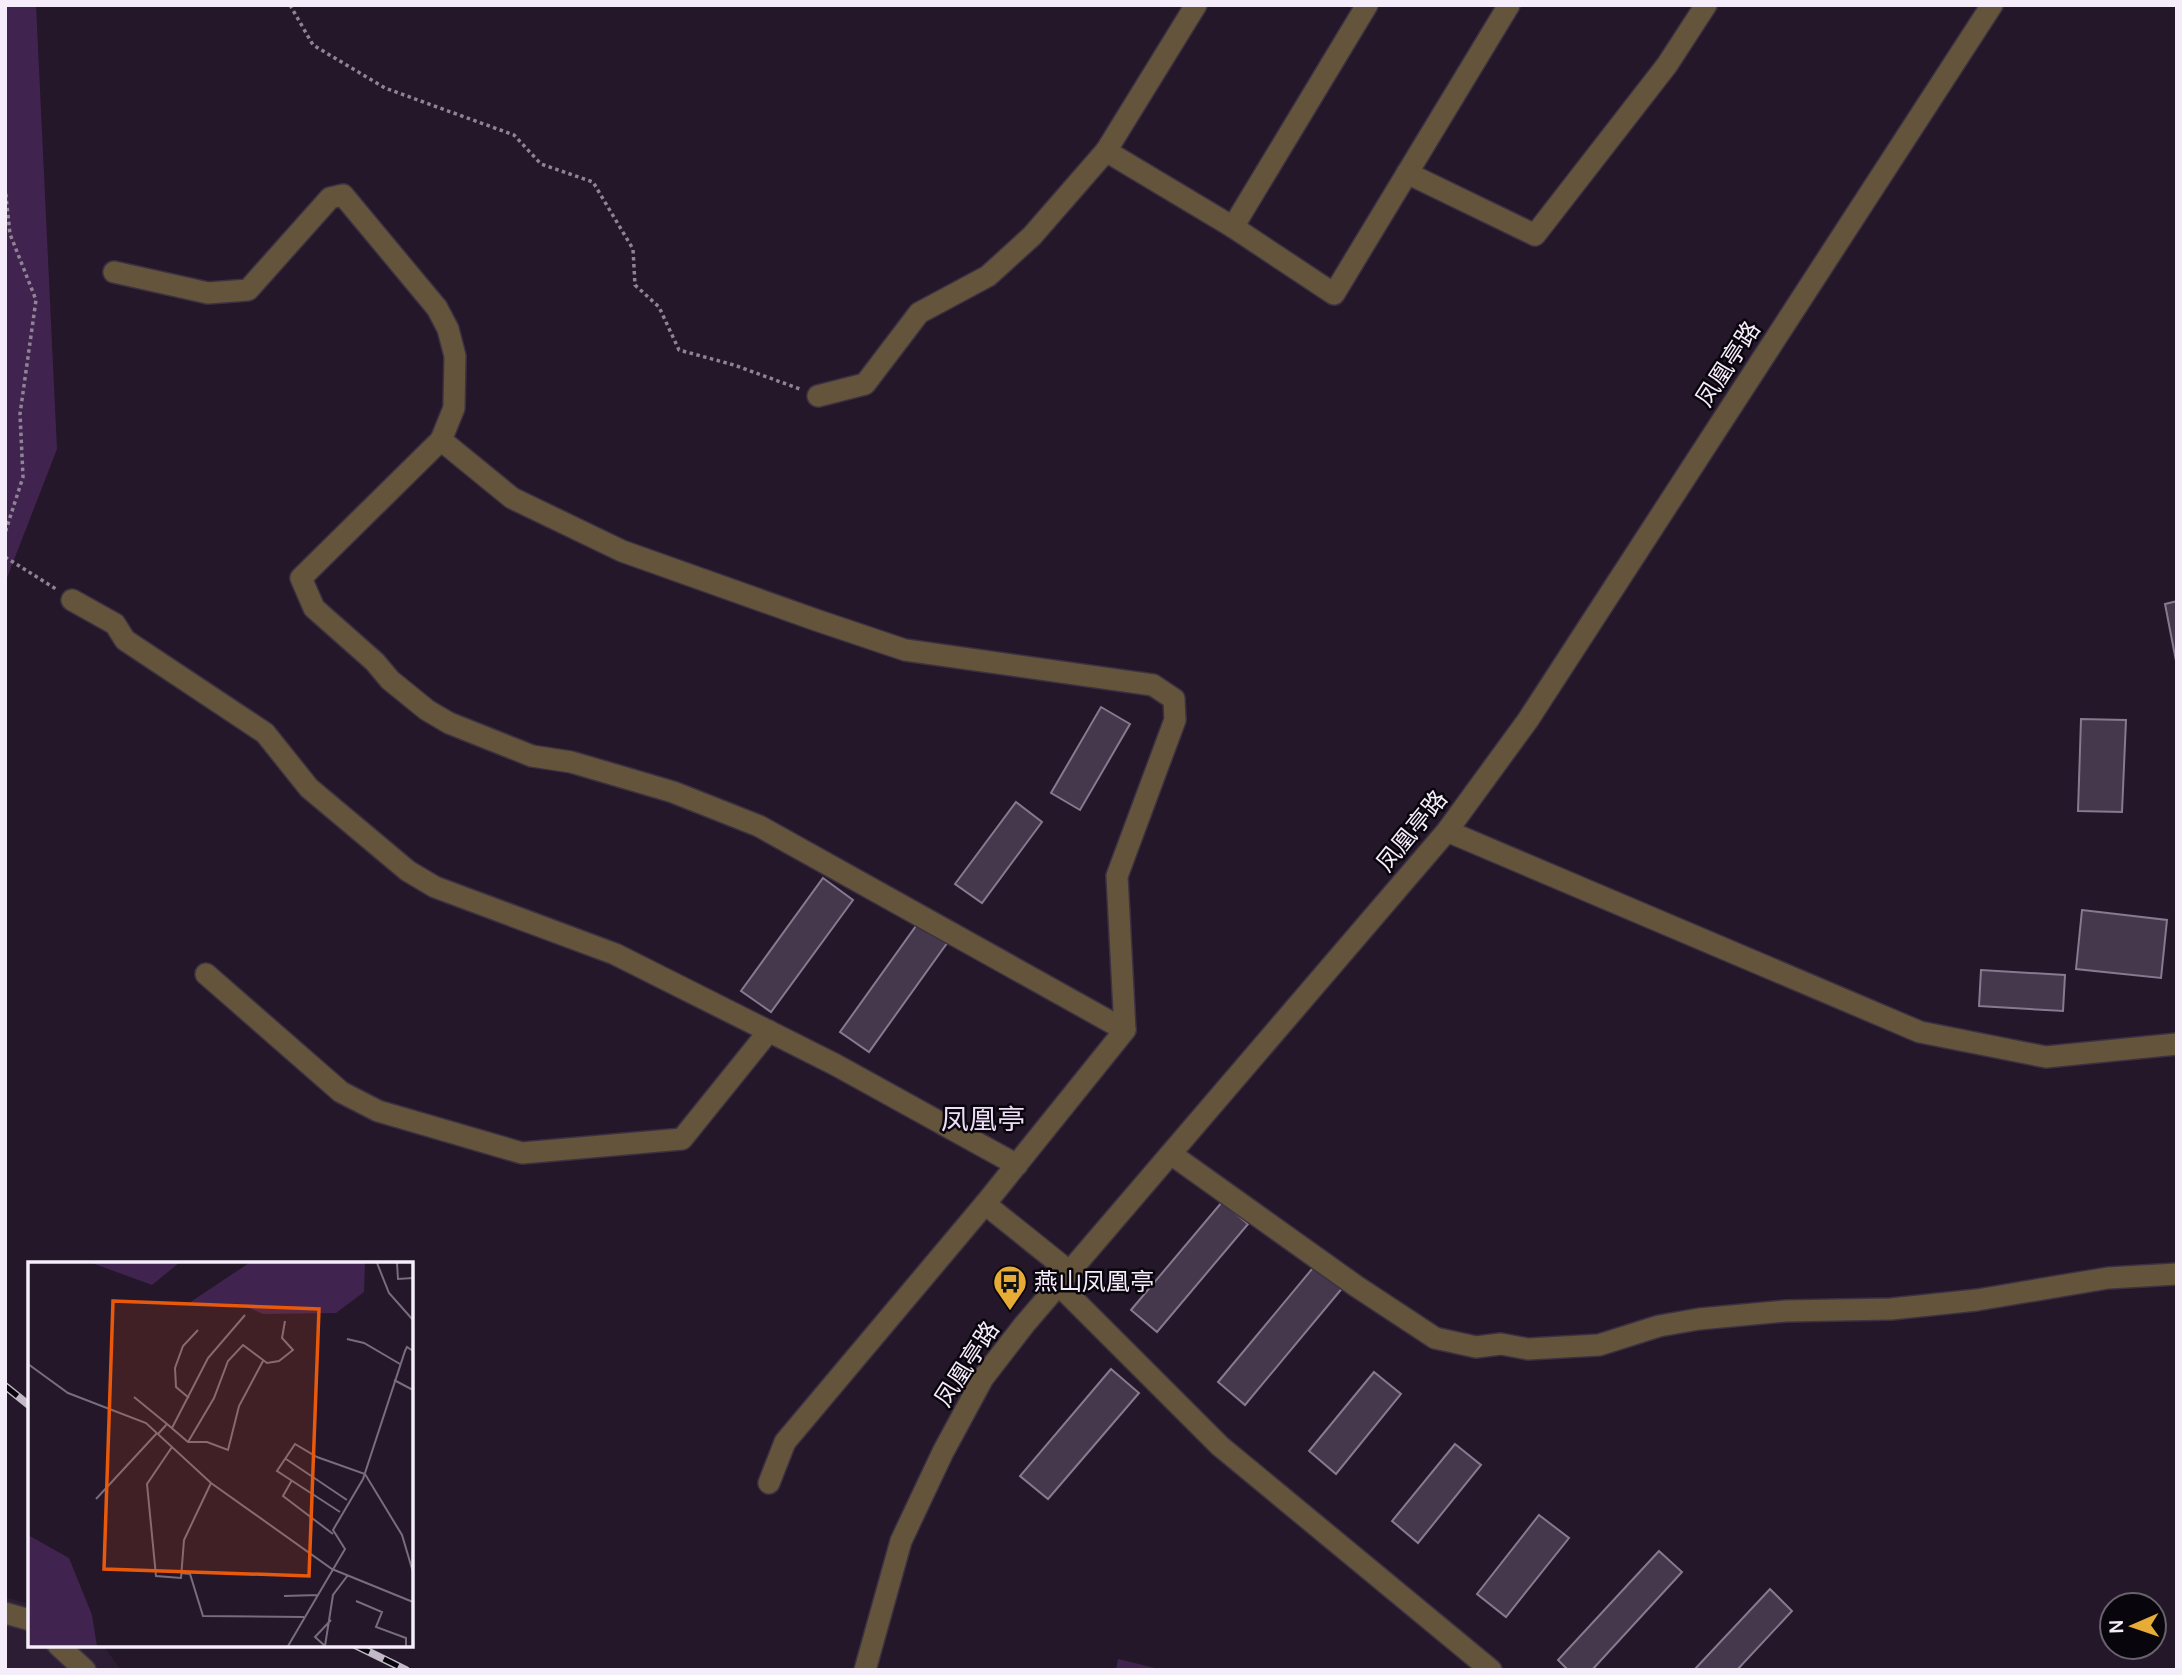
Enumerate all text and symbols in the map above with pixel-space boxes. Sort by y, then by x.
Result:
street label: 凤凰亭路 [1687,314,1767,412]
street label: 凤凰亭路 [1368,782,1454,878]
district label: 凤凰亭 [941,1099,1025,1137]
inset map [28,1262,413,1647]
bus stop icon: 燕山凤凰亭 [991,1263,1029,1312]
place label: 燕山凤凰亭 [1034,1264,1154,1297]
street label: 凤凰亭路 [926,1314,1006,1412]
north arrow [2098,1591,2168,1661]
text: N [2103,1619,2129,1634]

